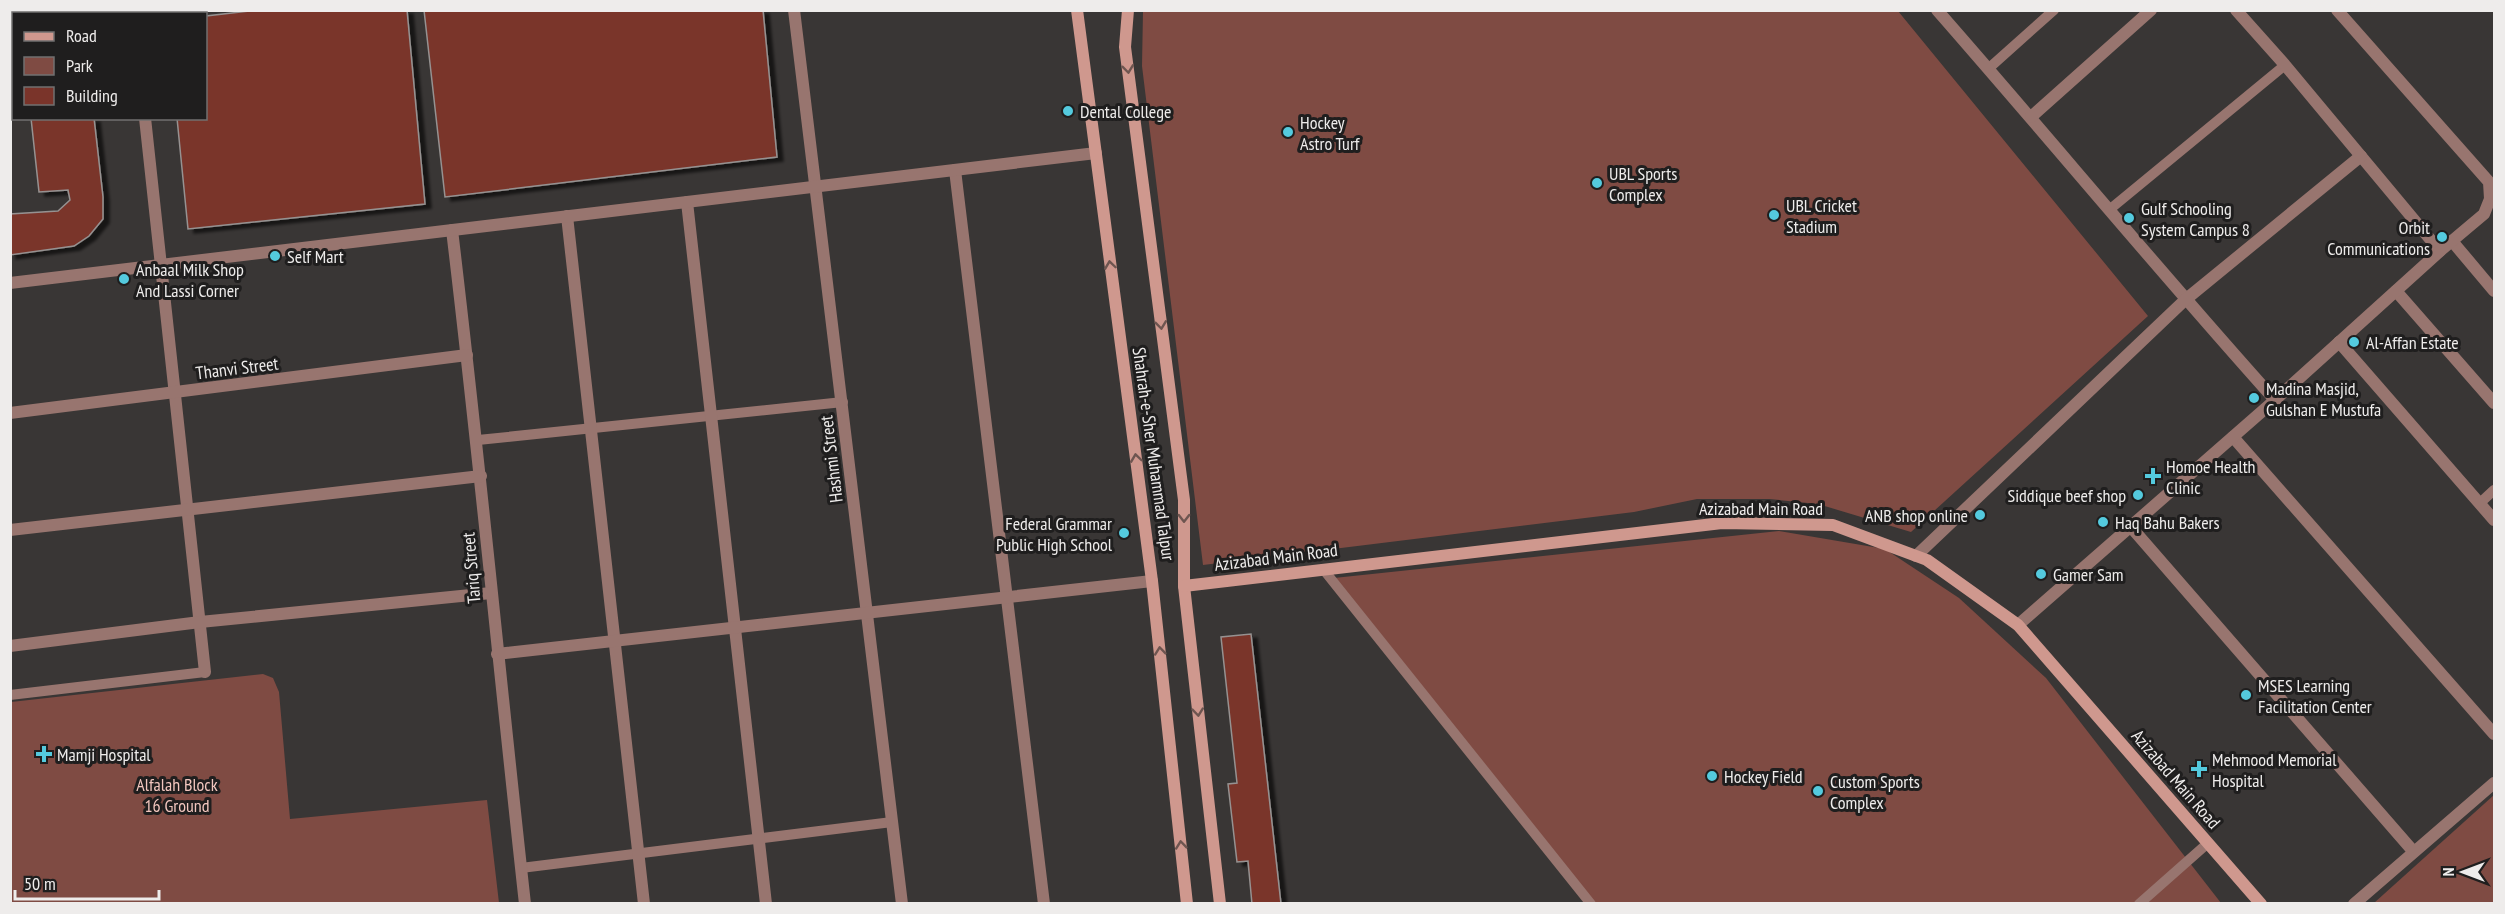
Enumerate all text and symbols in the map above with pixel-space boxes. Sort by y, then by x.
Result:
legend [12,12,207,120]
text: Road [66,24,97,47]
text: Park [66,54,93,77]
one-way arrow [1121,64,1134,73]
text: Building [66,84,118,107]
place label: Dental College [1080,100,1171,123]
marker: Dental College [1061,104,1075,118]
place label: Hockey Astro Turf [1300,111,1361,155]
marker: Hockey Astro Turf [1281,125,1295,139]
place label: UBL Sports Complex [1609,162,1677,206]
marker: UBL Sports Complex [1590,176,1604,190]
place label: UBL Cricket Stadium [1786,194,1857,238]
place label: Gulf Schooling System Campus 8 [2141,197,2250,241]
marker: UBL Cricket Stadium [1767,208,1781,222]
marker: Gulf Schooling System Campus 8 [2122,211,2136,225]
place label: Orbit Communications [2327,216,2430,260]
marker: Orbit Communications [2435,230,2449,244]
place label: Self Mart [287,245,344,268]
marker: Self Mart [268,249,282,263]
place label: Anbaal Milk Shop And Lassi Corner [136,258,244,302]
one-way arrow [1105,260,1117,269]
marker: Anbaal Milk Shop And Lassi Corner [117,272,131,286]
one-way arrow [1154,320,1167,329]
place label: Al-Affan Estate [2366,331,2459,354]
marker: Al-Affan Estate [2347,335,2361,349]
street label: Shahrah-e-Sher Muhammad Talpur [1128,346,1180,562]
street label: Thanvi Street [194,352,280,384]
place label: Madina Masjid, Gulshan E Mustufa [2266,377,2381,421]
marker: Madina Masjid, Gulshan E Mustufa [2247,391,2261,405]
street label: Hashmi Street [814,414,848,504]
one-way arrow [1130,453,1143,463]
place label: Homoe Health Clinic [2166,455,2256,499]
marker: Homoe Health Clinic [2144,467,2162,485]
place label: Siddique beef shop [2007,484,2126,507]
marker: Siddique beef shop [2131,488,2145,502]
street label: Azizabad Main Road [1699,497,1823,520]
place label: ANB shop online [1865,504,1968,527]
marker: ANB shop online [1973,508,1987,522]
place label: Haq Bahu Bakers [2115,511,2220,534]
place label: Federal Grammar Public High School [996,512,1113,556]
one-way arrow [1178,514,1190,523]
marker: Haq Bahu Bakers [2096,515,2110,529]
marker: Federal Grammar Public High School [1117,526,1131,540]
street label: Tariq Street [456,531,486,605]
street label: Azizabad Main Road [1213,538,1339,576]
place label: Gamer Sam [2053,563,2124,586]
marker: Gamer Sam [2034,567,2048,581]
one-way arrow [1154,647,1167,656]
place label: MSES Learning Facilitation Center [2258,674,2372,718]
marker: MSES Learning Facilitation Center [2239,688,2253,702]
one-way arrow [1191,708,1204,717]
street label: Azizabad Main Road [2127,725,2225,833]
place label: Mamji Hospital [57,743,151,766]
marker: Mamji Hospital [35,745,53,763]
place label: Mehmood Memorial Hospital [2212,748,2337,792]
marker: Mehmood Memorial Hospital [2190,760,2208,778]
place label: Hockey Field [1724,765,1803,788]
marker: Hockey Field [1705,769,1719,783]
place label: Custom Sports Complex [1830,770,1920,814]
park label: Alfalah Block 16 Ground [136,773,218,817]
marker: Custom Sports Complex [1811,784,1825,798]
one-way arrow [1175,841,1188,850]
north arrow [2433,842,2493,902]
scale bar [15,863,159,901]
text: N [2438,868,2458,876]
text: 50 m [24,872,56,895]

